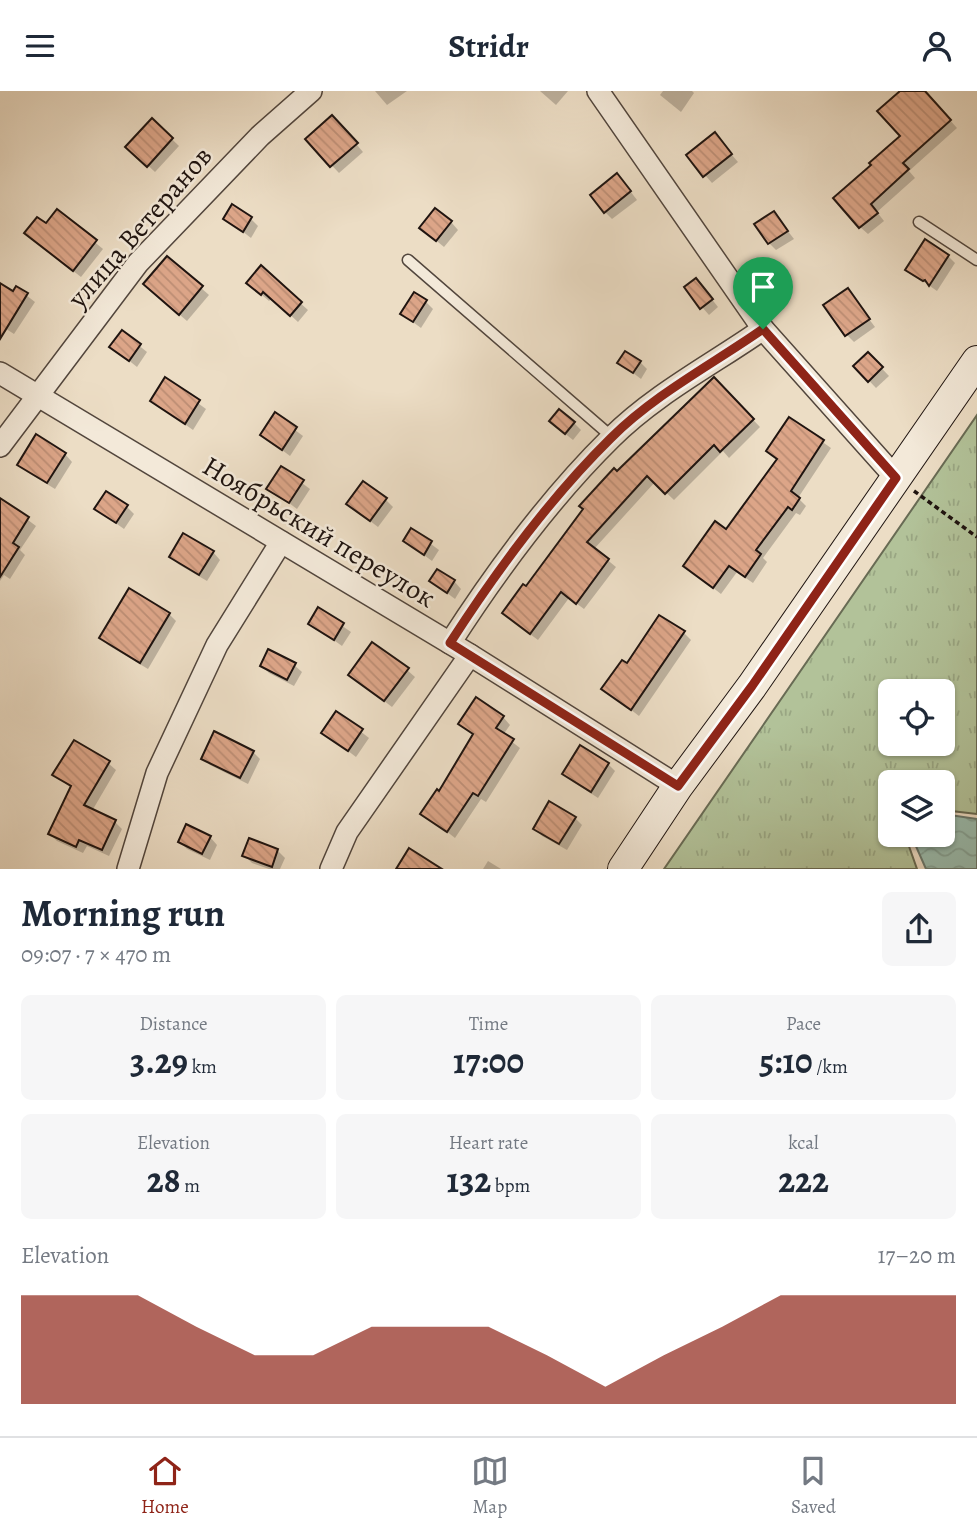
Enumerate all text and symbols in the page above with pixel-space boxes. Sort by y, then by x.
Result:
text: Stridr [448,24,529,68]
icon: menu [21,27,59,65]
icon: person [918,27,956,65]
street label: улица Ветеранов [58,138,221,317]
pin [733,257,793,329]
icon: arrive [744,268,782,306]
street label: Ноябрьский переулок [195,447,443,617]
map controls [878,679,955,847]
button: locate [878,679,955,756]
button: layers [878,770,955,847]
text: Morning run [21,887,225,939]
button: share [882,892,956,966]
text: 09:07 · 7 × 470 m [21,939,171,970]
text: Distance [139,1011,208,1037]
text: Time [469,1011,508,1037]
text: Pace [786,1011,821,1037]
text: 3.29 [130,1037,188,1085]
text: 17:00 [453,1037,524,1085]
text: 5:10 [759,1037,813,1085]
text: km [188,1054,217,1080]
text: /km [813,1054,848,1080]
text: Elevation [137,1130,210,1156]
text: Heart rate [449,1130,528,1156]
text: kcal [788,1130,819,1156]
text: 28 [147,1156,181,1204]
text: 132 [447,1156,491,1204]
text: 222 [778,1156,829,1204]
text: m [181,1173,200,1199]
text: bpm [491,1173,530,1199]
text: Elevation [21,1240,109,1271]
text: 17–20 m [878,1240,956,1271]
tab: Home [141,1452,189,1520]
tab: Map [471,1452,509,1520]
tab: Saved [791,1452,836,1520]

